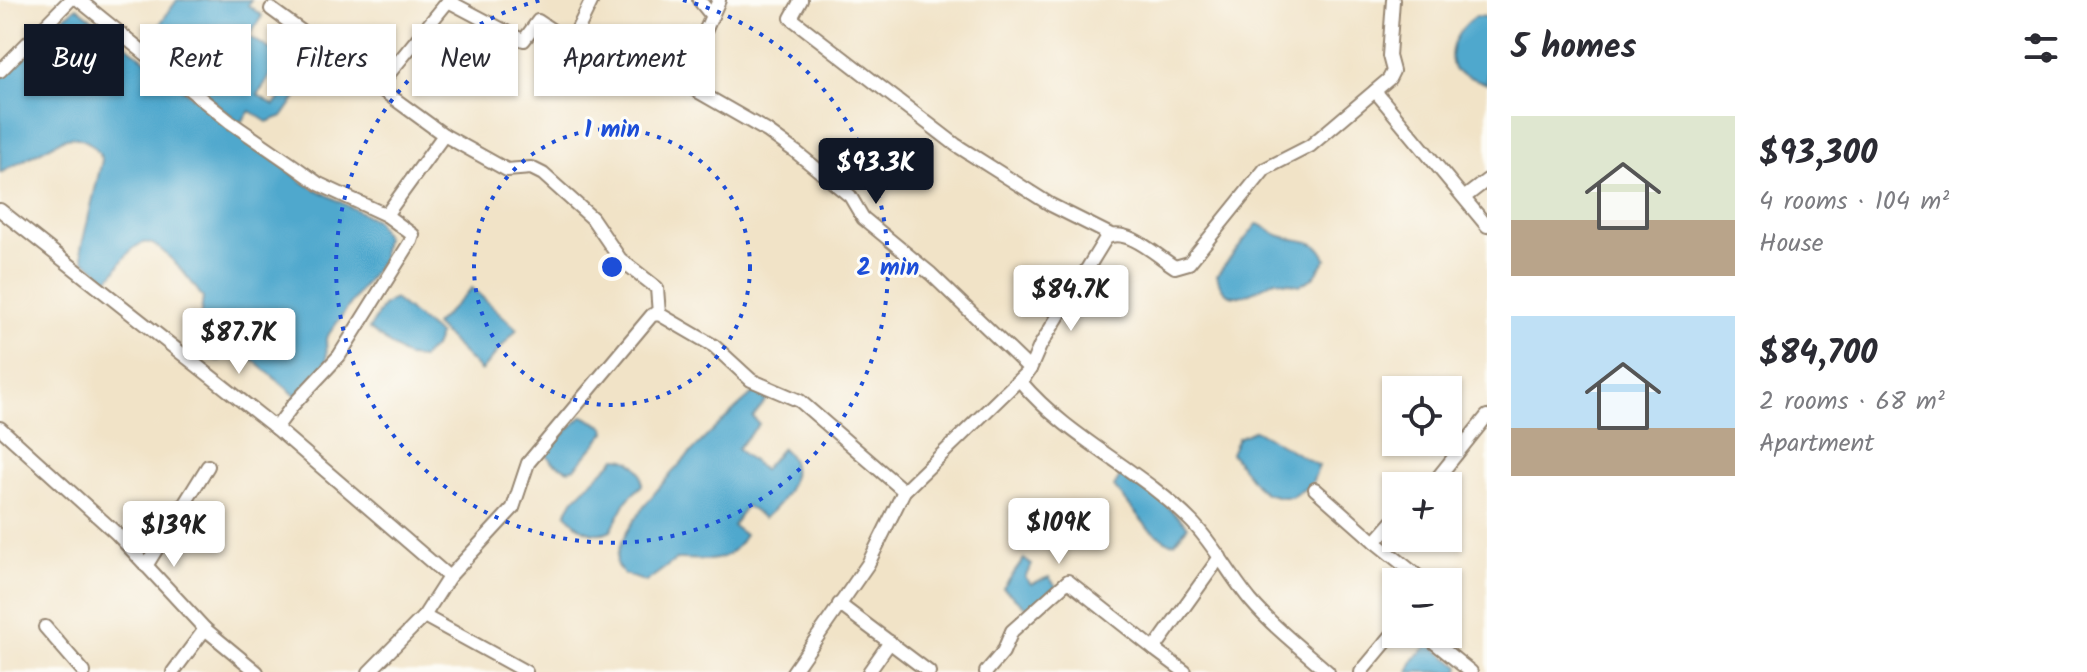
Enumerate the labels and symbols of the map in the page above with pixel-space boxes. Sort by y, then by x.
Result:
text: 1 min [584,111,640,150]
pin: $93.3K [811,138,941,206]
text: 2 min [857,249,919,288]
centre of rings [598,253,626,281]
pin: $84.7K [1006,265,1136,333]
pin: $87.7K [174,308,304,376]
pin: $109K [1003,498,1115,566]
pin: $139K [118,501,230,569]

